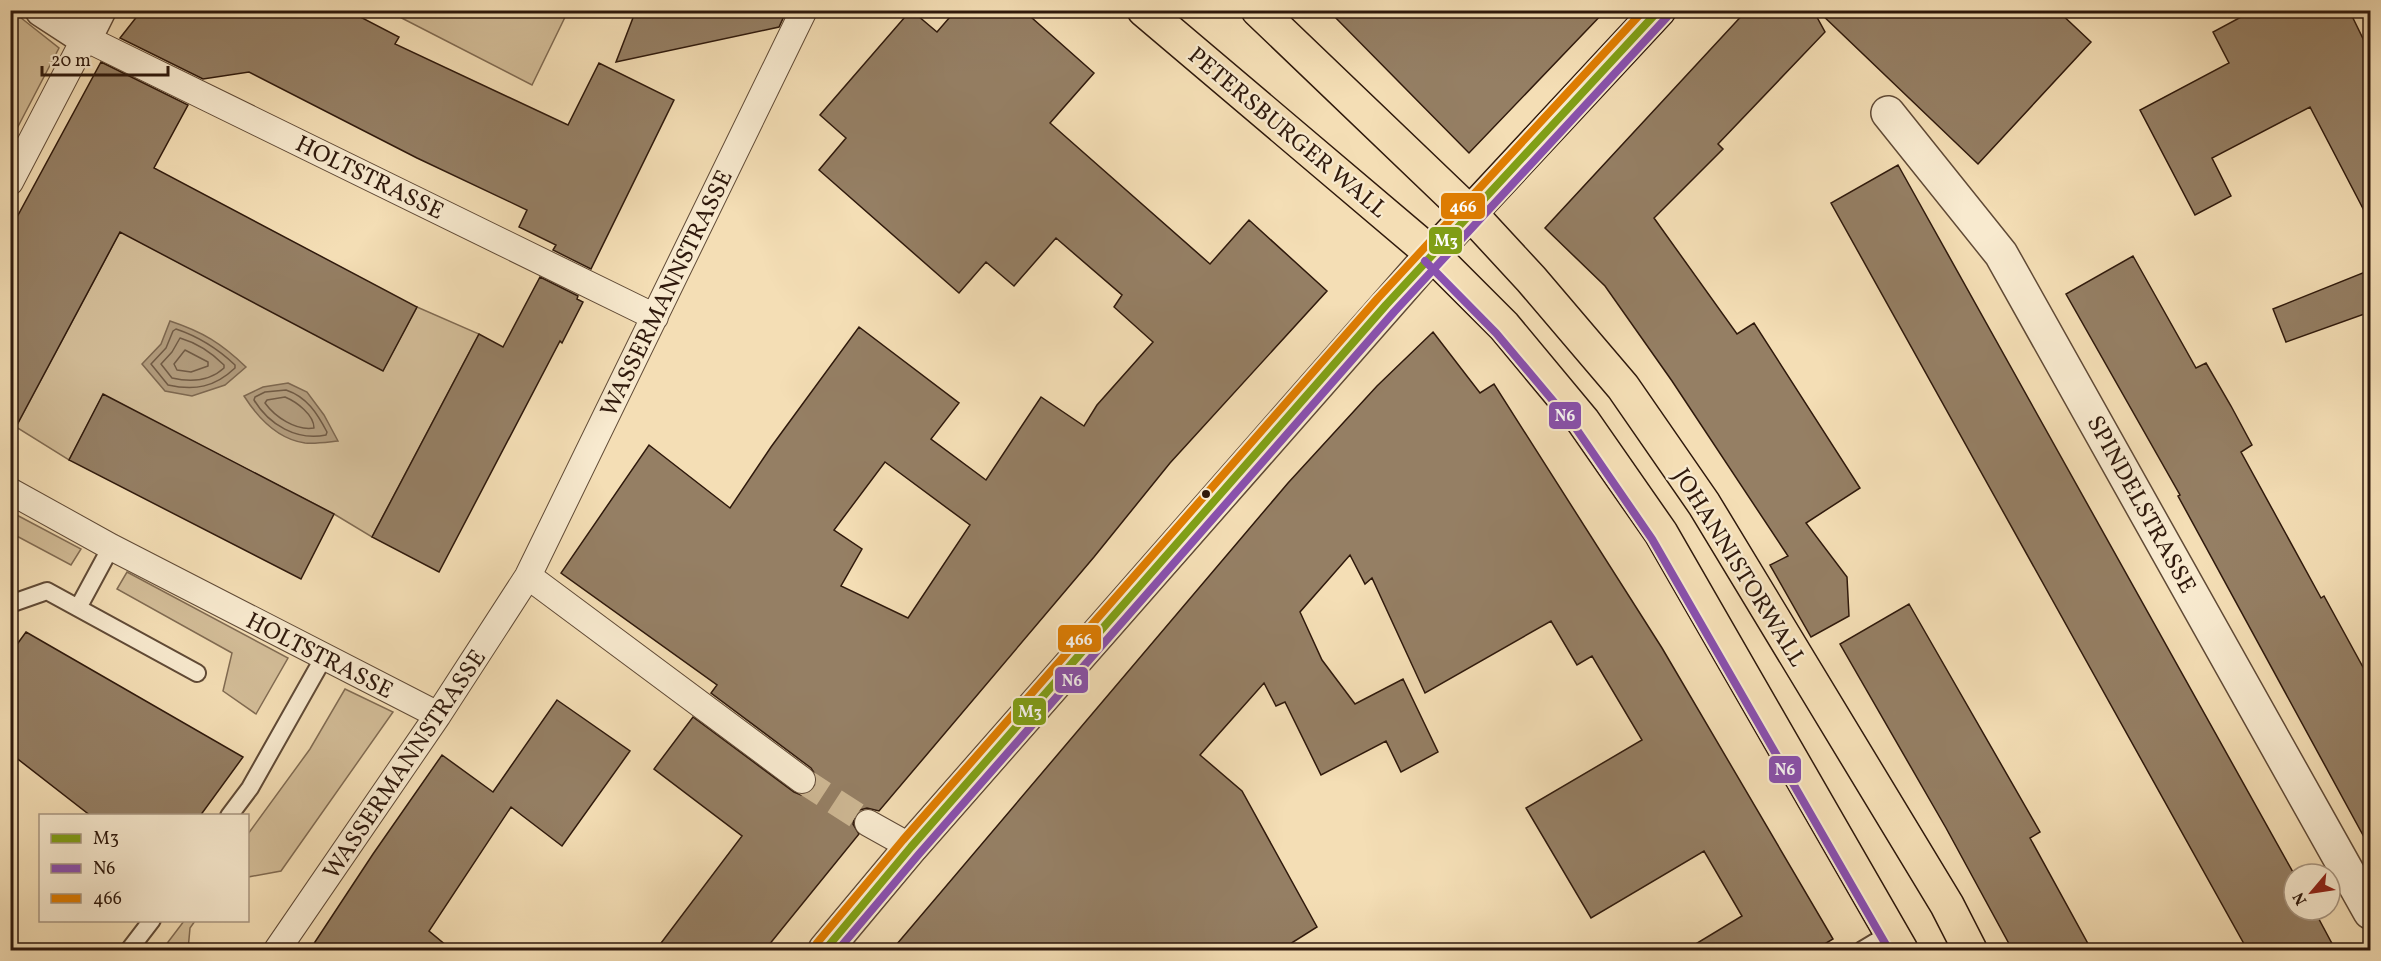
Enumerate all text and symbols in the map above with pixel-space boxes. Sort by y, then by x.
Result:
scale bar [42,39,168,77]
street label: PETERSBURGER WALL [1180,40,1394,227]
text: 20 m [51,49,91,74]
street label: HOLTSTRASSE [289,128,449,229]
street label: WASSERMANNSTRASSE [593,165,742,423]
line badge: 466 [1440,192,1486,220]
text: 466 [1449,197,1477,219]
line badge: M3 [1428,226,1463,255]
text: M3 [1434,231,1458,253]
line badge: N6 [1548,401,1582,430]
text: N6 [1555,406,1575,428]
street label: SPINDELSTRASSE [2077,410,2203,600]
street label: JOHANNISTORWALL [1663,462,1813,674]
unlabelled marker [1200,488,1212,500]
street label: HOLTSTRASSE [240,605,399,709]
line badge: 466 [1057,624,1102,653]
text: 466 [1065,630,1093,652]
street label: WASSERMANNSTRASSE [316,643,495,887]
line badge: N6 [1054,666,1089,694]
text: N6 [1062,671,1082,693]
line badge: M3 [1012,697,1047,726]
text: M3 [1018,702,1042,724]
line badge: N6 [1768,755,1802,784]
text: N6 [1775,760,1795,782]
legend [39,814,249,922]
text: M3 [93,827,119,852]
text: N6 [93,857,115,882]
north arrow [2282,862,2342,922]
text: 466 [93,887,122,912]
text: N [2288,888,2313,909]

